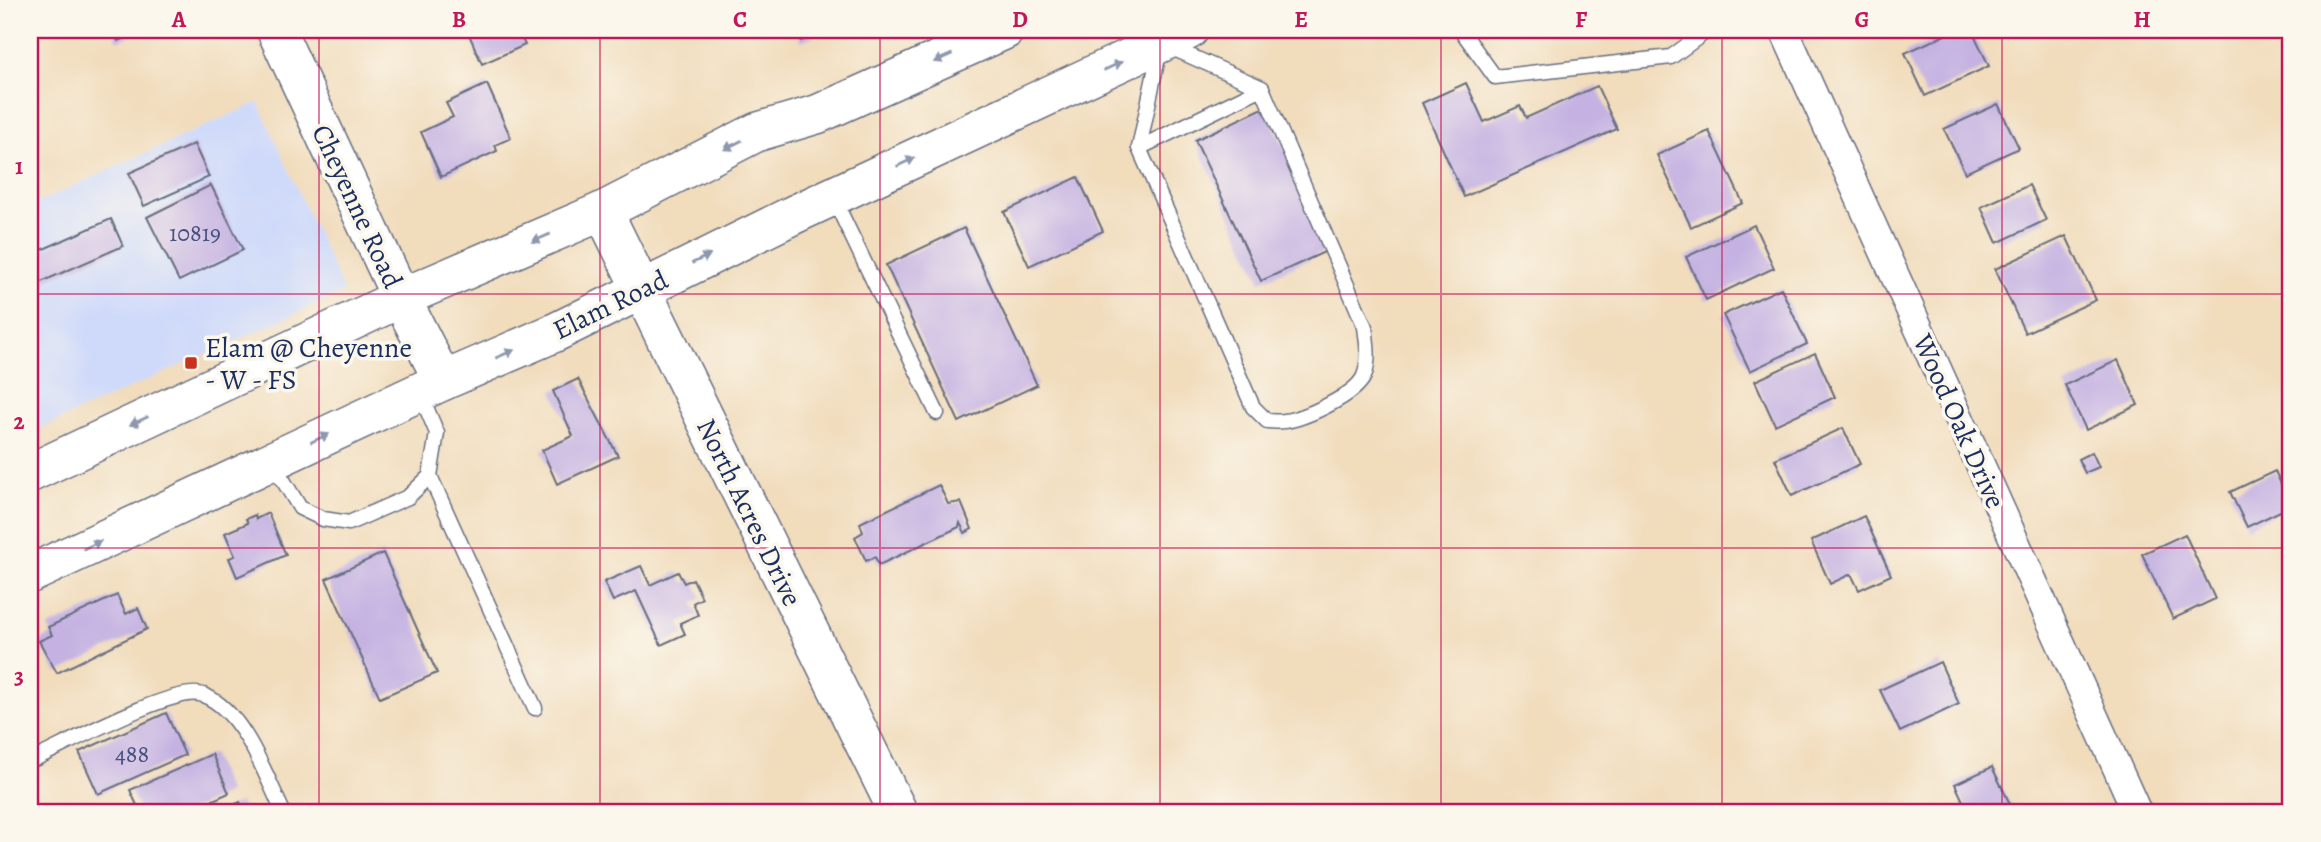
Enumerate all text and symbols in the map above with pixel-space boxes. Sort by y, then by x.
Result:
text: A [171,4,187,35]
text: B [452,4,466,35]
text: C [733,4,747,35]
text: D [1012,4,1028,35]
text: E [1294,4,1308,35]
text: F [1575,4,1588,35]
text: G [1854,4,1870,35]
text: H [2133,4,2151,35]
one-way arrow [933,52,953,64]
one-way arrow [1103,60,1123,72]
street label: Cheyenne Road [303,118,412,295]
one-way arrow [723,139,743,150]
text: 1 [15,151,23,182]
one-way arrow [896,156,917,167]
house number: 10819 [169,217,221,249]
one-way arrow [530,233,551,244]
one-way arrow [691,253,711,265]
street label: Elam Road [547,260,675,349]
street label: Wood Oak Drive [1903,327,2015,515]
place label: Elam @ Cheyenne - W - FS [205,329,412,399]
one-way arrow [495,348,515,360]
marker: Elam @ Cheyenne - W - FS [183,355,199,371]
text: 2 [13,406,25,437]
street label: North Acres Drive [687,412,811,613]
one-way arrow [129,416,149,427]
one-way arrow [310,432,330,444]
one-way arrow [81,539,102,550]
text: 3 [14,661,24,692]
house number: 488 [115,738,149,770]

